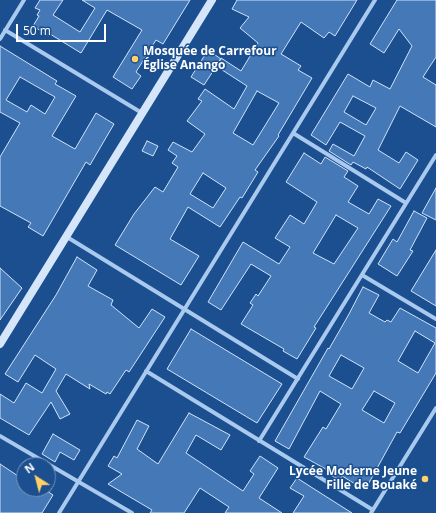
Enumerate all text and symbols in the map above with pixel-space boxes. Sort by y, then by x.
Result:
scale bar [18,16,108,42]
text: 50 m [23,22,51,39]
place label: Mosquée de Carrefour Église Anango [143,45,277,73]
marker: Mosquée de Carrefour Église Anango [130,54,140,64]
north arrow [16,457,56,497]
text: N [21,459,37,476]
place label: Lycée Moderne Jeune Fille de Bouaké [289,465,417,493]
marker: Lycée Moderne Jeune Fille de Bouaké [420,474,430,484]

